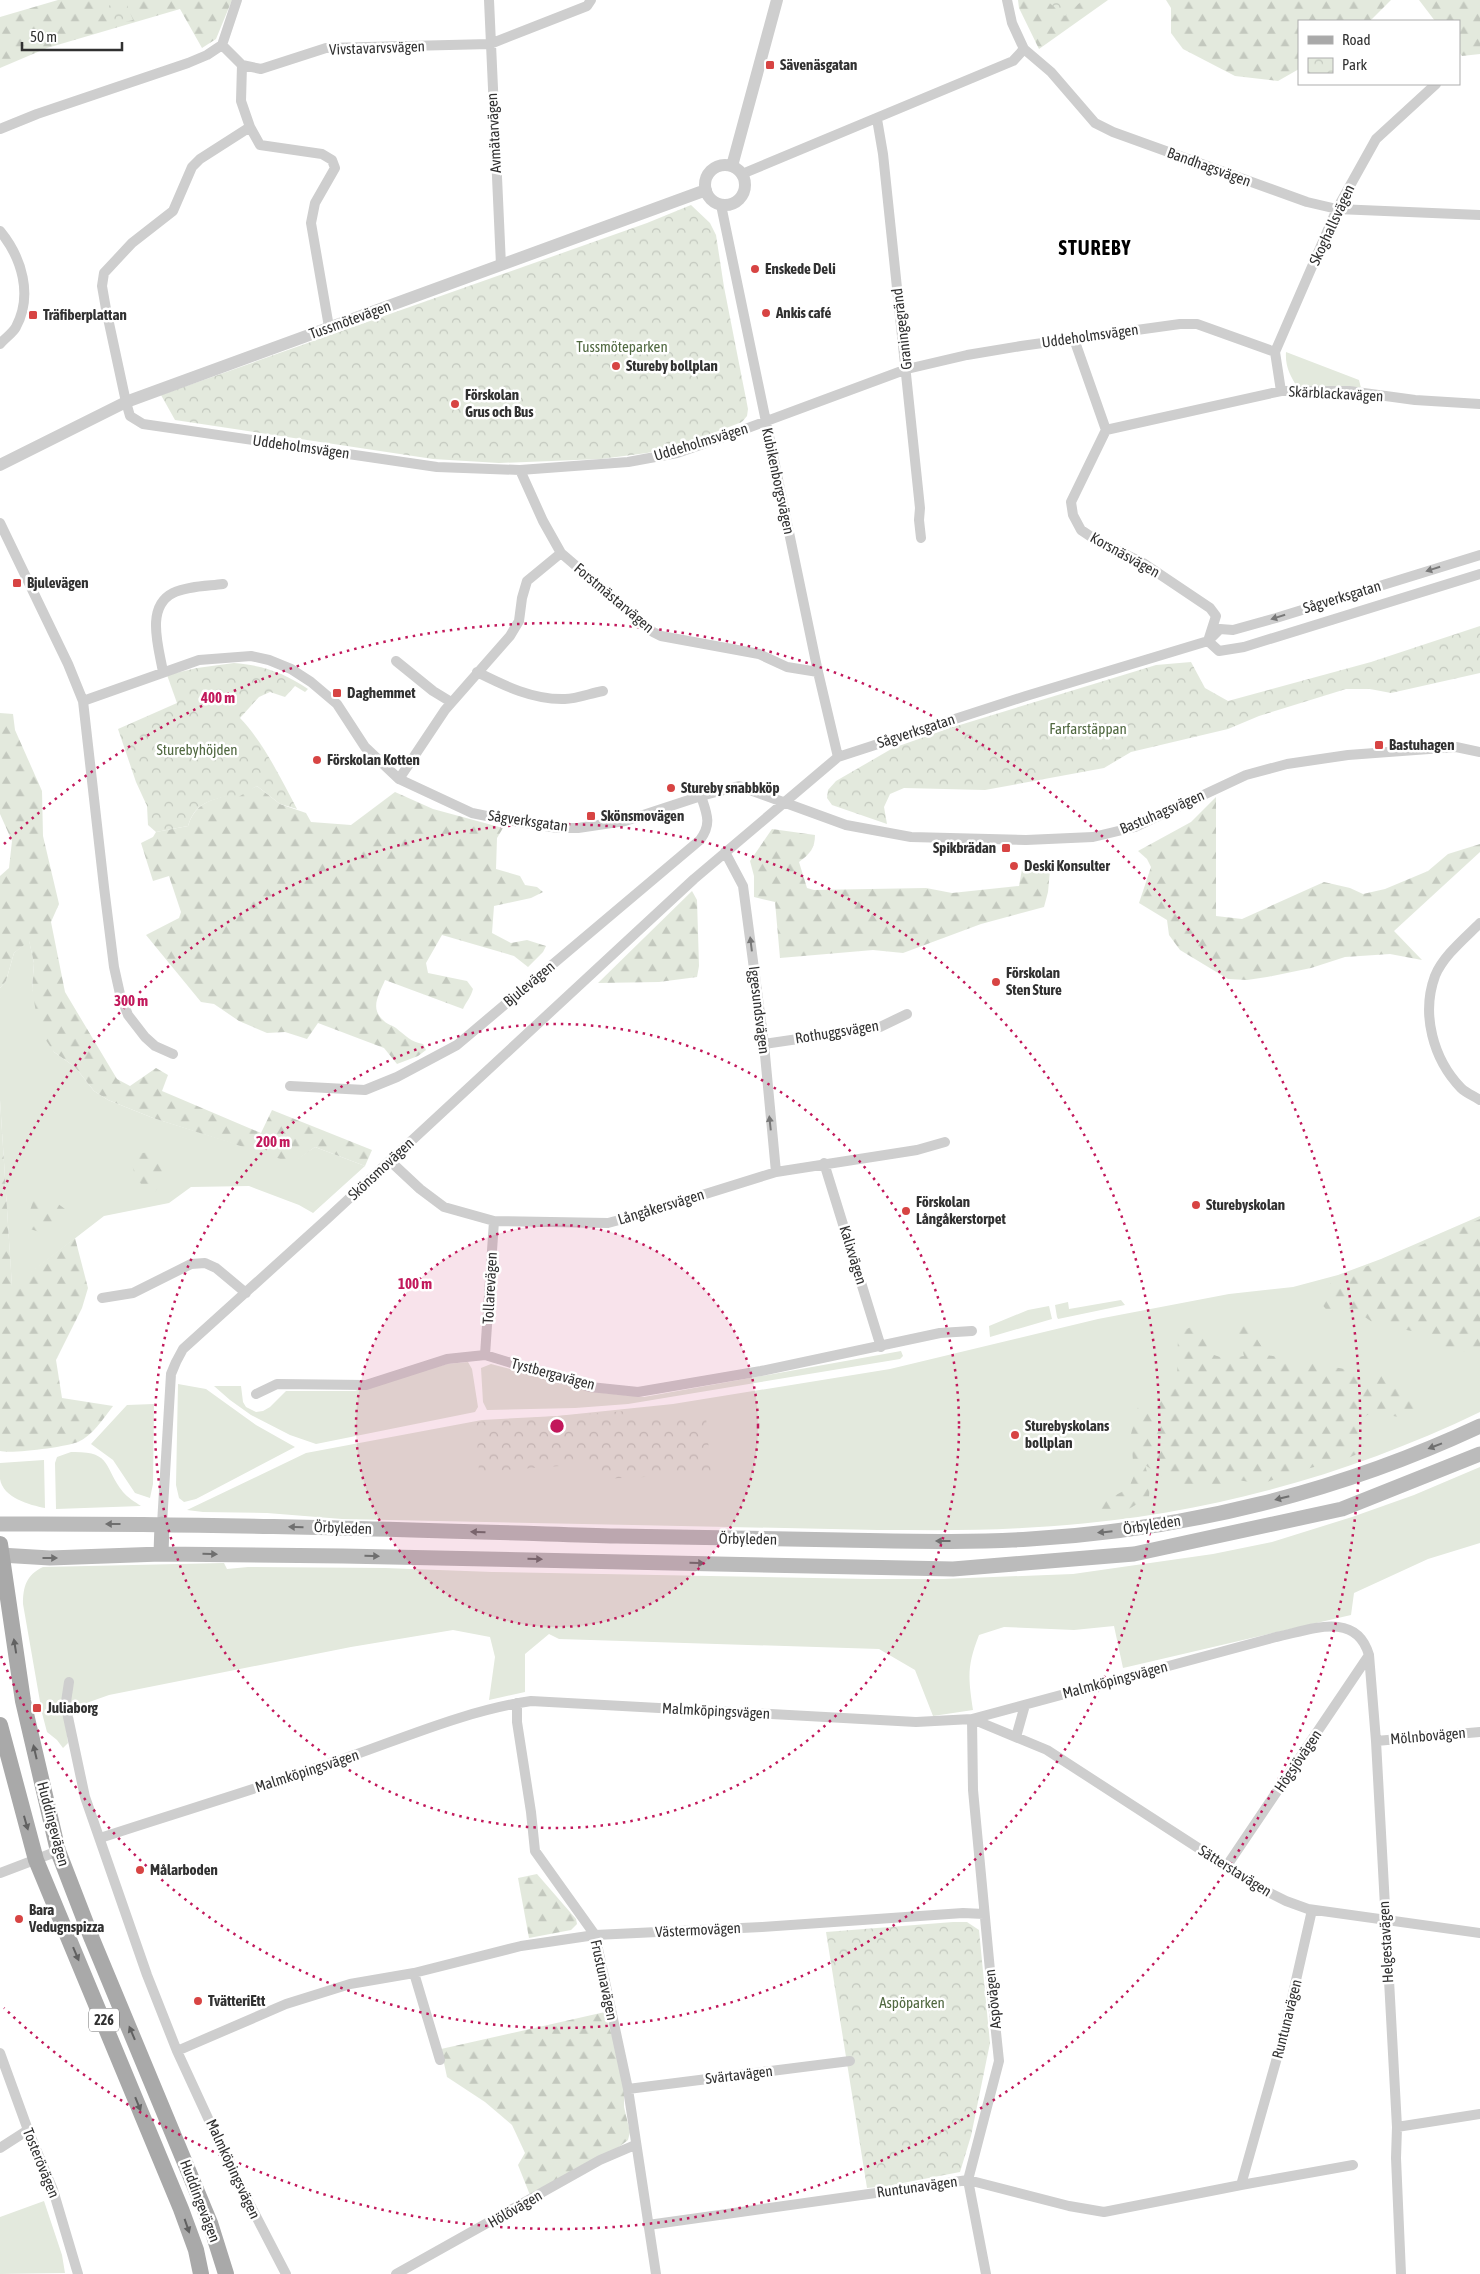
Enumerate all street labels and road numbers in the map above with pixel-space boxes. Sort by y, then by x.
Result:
street label: Vivstavarvsvägen [329,37,425,58]
street label: Avmätarvägen [483,93,504,174]
street label: Bandhagsvägen [1165,144,1253,190]
street label: Skoghallsvägen [1305,182,1358,268]
street label: Graningegränd [888,287,915,371]
street label: Tussmötevägen [307,297,393,342]
street label: Uddeholmsvägen [1040,320,1139,351]
street label: Skärblackavägen [1288,383,1384,404]
street label: Uddeholmsvägen [652,419,750,464]
street label: Kubikenborgsvägen [759,426,798,536]
street label: Uddeholmsvägen [252,431,351,462]
street label: Korsnäsvägen [1088,529,1163,581]
street label: Forstmästarvägen [571,559,658,636]
street label: Sågverksgatan [1301,577,1383,616]
street label: Sågverksgatan [875,710,957,751]
street label: Bastuhagsvägen [1117,786,1207,837]
street label: Sågverksgatan [487,806,569,835]
street label: Bjulevägen [500,957,558,1010]
street label: Iggesundsvägen [746,965,773,1055]
street label: Rothuggsvägen [794,1016,880,1047]
street label: Skönsmovägen [344,1134,417,1203]
street label: Långåkersvägen [616,1185,706,1228]
street label: Kalixvägen [836,1223,870,1286]
street label: Tollarevägen [479,1252,500,1324]
street label: Tystbergavägen [509,1354,597,1393]
street label: Örbyleden [1122,1512,1182,1537]
street label: Örbyleden [314,1518,372,1537]
street label: Örbyleden [719,1529,777,1548]
street label: Malmköpingsvägen [1061,1657,1169,1702]
street label: Malmköpingsvägen [662,1699,770,1722]
street label: Mölnbovägen [1390,1724,1466,1747]
street label: Högsjövägen [1271,1726,1325,1795]
street label: Malmköpingsvägen [253,1746,361,1795]
street label: Huddingevägen [34,1780,73,1868]
street label: Sätterstavägen [1196,1841,1275,1900]
street label: Helgestavägen [1375,1901,1396,1983]
street label: Västermovägen [655,1919,741,1940]
street label: Frustunavägen [588,1938,621,2022]
street label: Aspövägen [981,1968,1004,2030]
street label: Runtunavägen [1268,1977,1305,2060]
road number: 226 [89,2008,119,2032]
street label: Svärtavägen [704,2062,774,2087]
street label: Malmköpingsvägen [203,2116,264,2221]
street label: Tosterövägen [20,2126,63,2200]
street label: Huddingevägen [177,2157,224,2244]
street label: Runtunavägen [876,2172,958,2201]
street label: Hölövägen [485,2186,545,2231]

